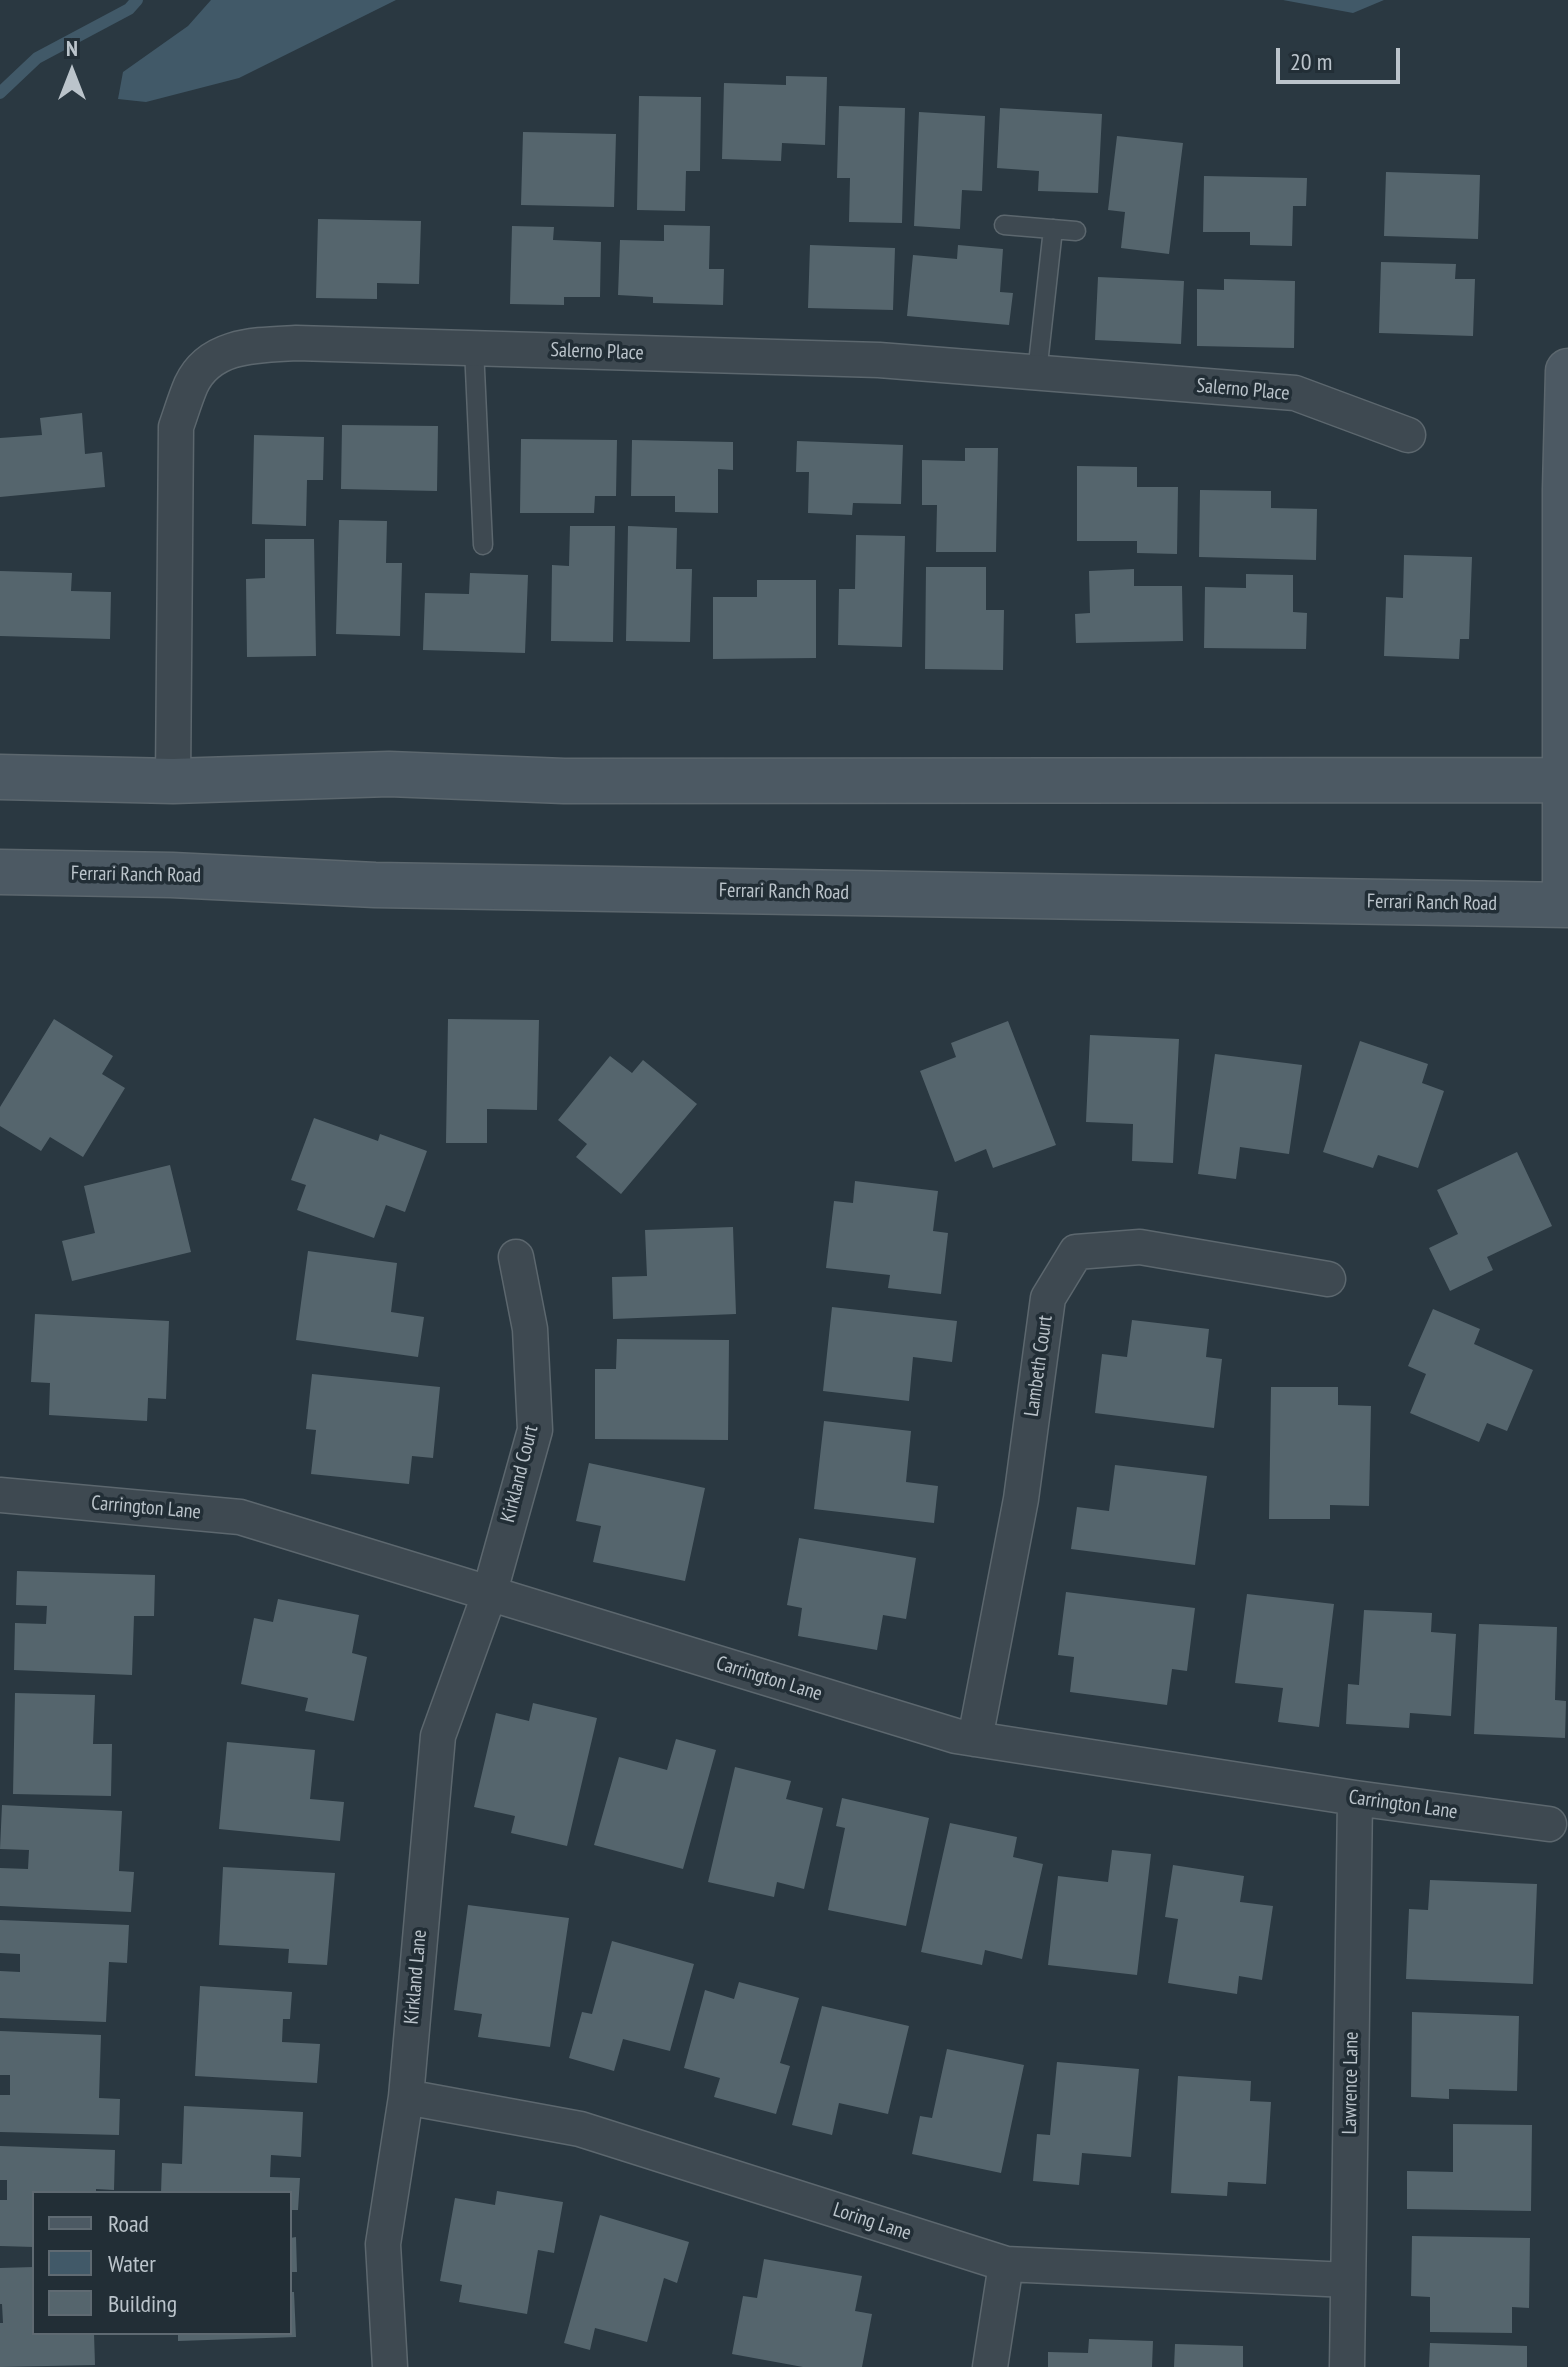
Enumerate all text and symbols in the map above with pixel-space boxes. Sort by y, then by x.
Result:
north arrow [32,32,112,112]
scale bar [1280,32,1404,82]
text: N [66,34,78,62]
text: 20 m [1290,46,1332,77]
street label: Salerno Place [550,338,644,366]
street label: Salerno Place [1195,374,1291,406]
street label: Ferrari Ranch Road [71,862,201,888]
street label: Ferrari Ranch Road [719,879,849,905]
street label: Ferrari Ranch Road [1367,890,1497,916]
street label: Lambeth Court [1020,1314,1058,1418]
street label: Kirkland Court [496,1423,544,1525]
street label: Carrington Lane [90,1491,202,1525]
street label: Carrington Lane [713,1651,825,1707]
street label: Carrington Lane [1347,1785,1459,1825]
street label: Kirkland Lane [400,1929,432,2025]
street label: Lawrence Lane [1338,2031,1364,2135]
legend [32,2191,292,2335]
street label: Loring Lane [830,2198,914,2246]
text: Road [108,2208,149,2239]
text: Water [108,2248,156,2279]
text: Building [108,2288,177,2319]

